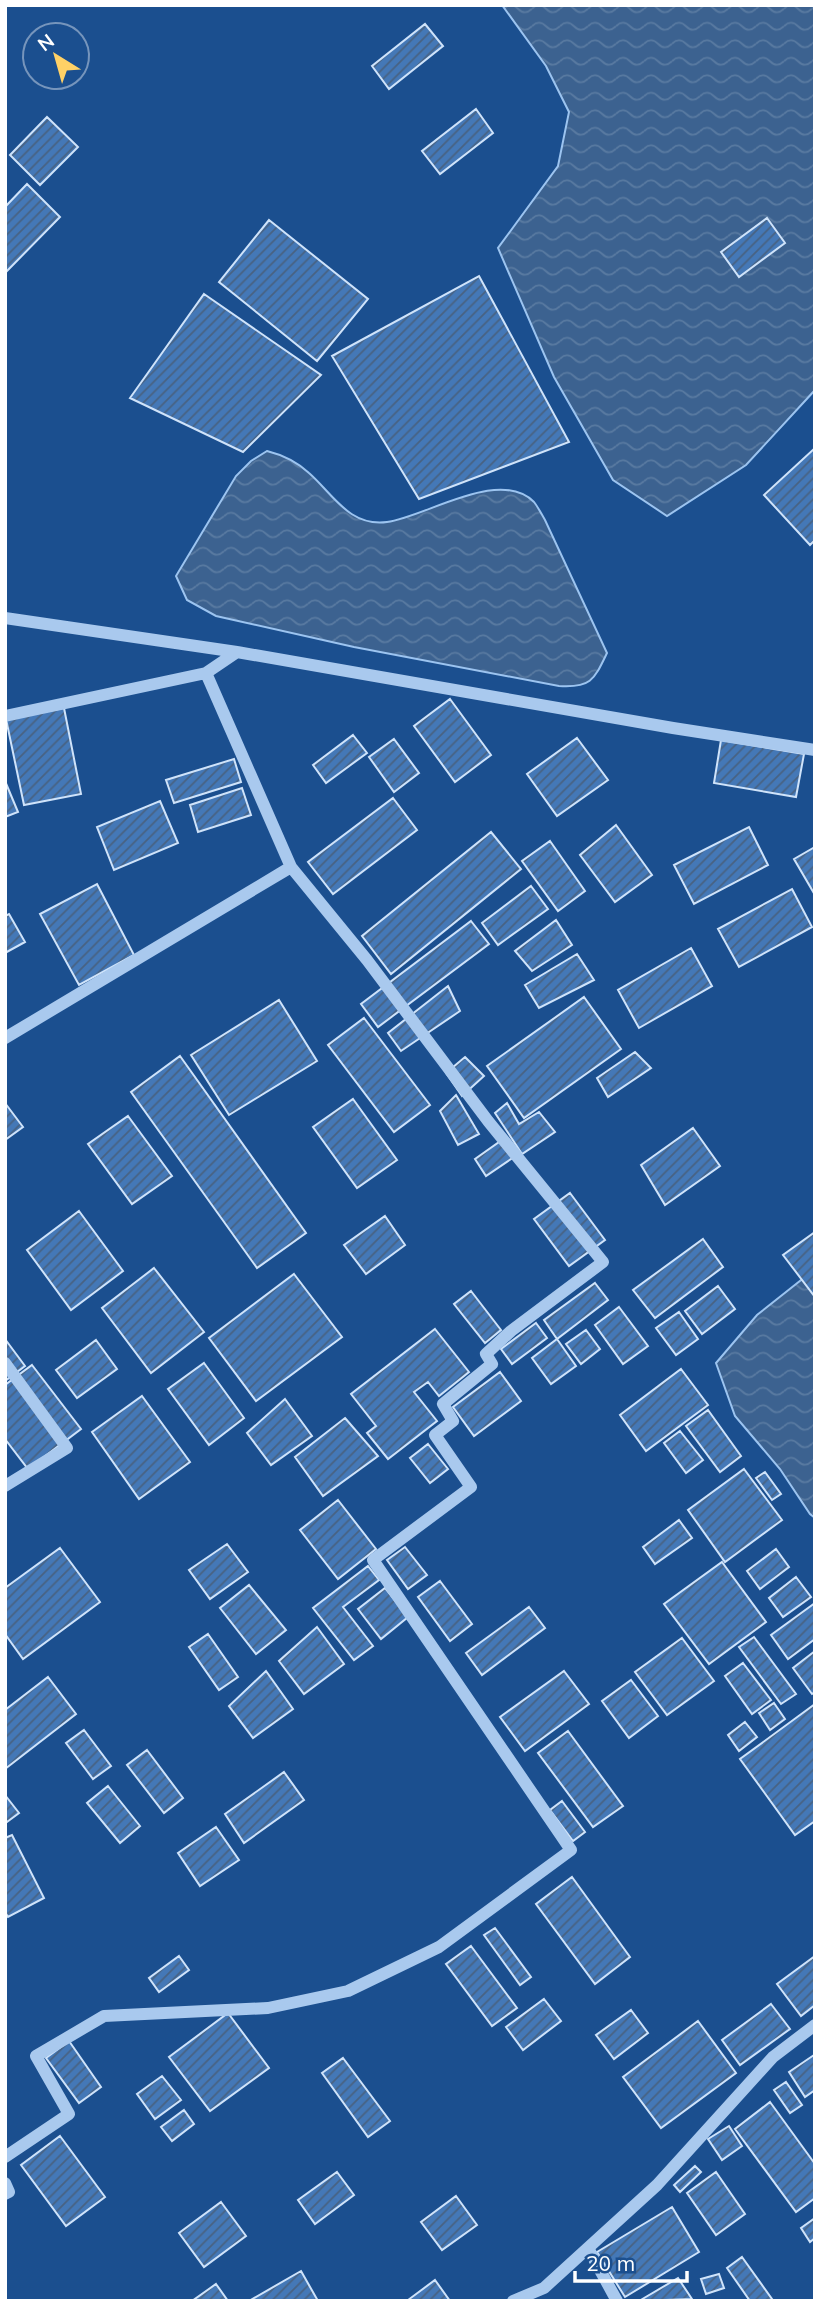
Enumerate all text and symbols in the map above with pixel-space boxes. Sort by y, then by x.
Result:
north arrow [21,21,91,91]
text: N [33,29,59,56]
scale bar [575,2240,687,2284]
text: 20 m [586,2250,635,2276]

